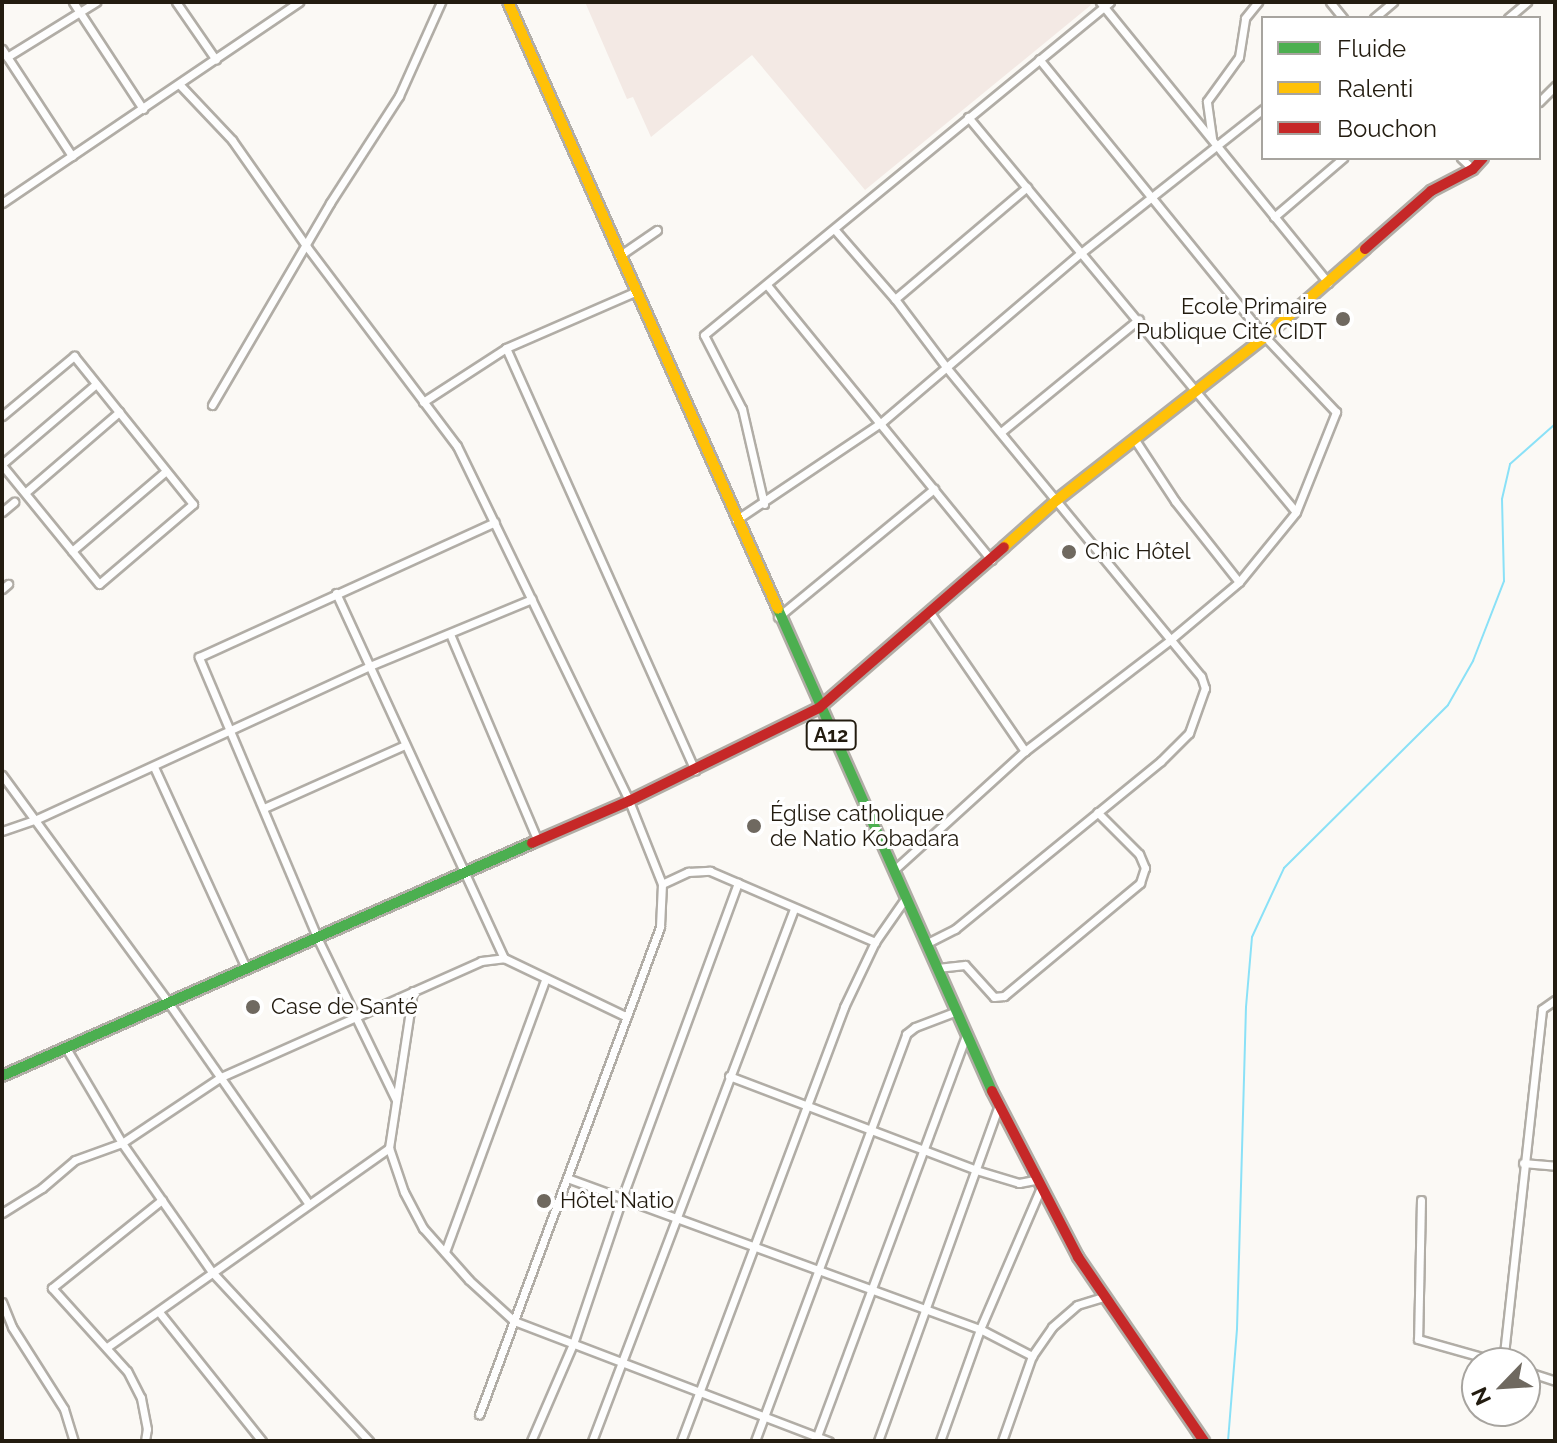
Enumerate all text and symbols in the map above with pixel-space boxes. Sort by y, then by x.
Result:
legend [1261,16,1541,160]
text: Fluide [1337,34,1406,63]
text: Ralenti [1337,74,1413,103]
text: Bouchon [1337,114,1437,143]
place label: Ecole Primaire Publique Cité CIDT [1136,293,1327,344]
marker: Ecole Primaire Publique Cité CIDT [1334,310,1352,328]
place label: Chic Hôtel [1085,539,1190,565]
marker: Chic Hôtel [1060,543,1078,561]
road number: A12 [805,719,857,751]
place label: Église catholique de Natio Kobadara [770,800,959,852]
marker: Église catholique de Natio Kobadara [745,817,763,835]
place label: Case de Santé [271,994,418,1020]
marker: Case de Santé [242,996,264,1018]
place label: Hôtel Natio [560,1188,675,1214]
marker: Hôtel Natio [535,1192,553,1210]
north arrow [1461,1347,1541,1427]
text: N [1466,1383,1496,1409]

